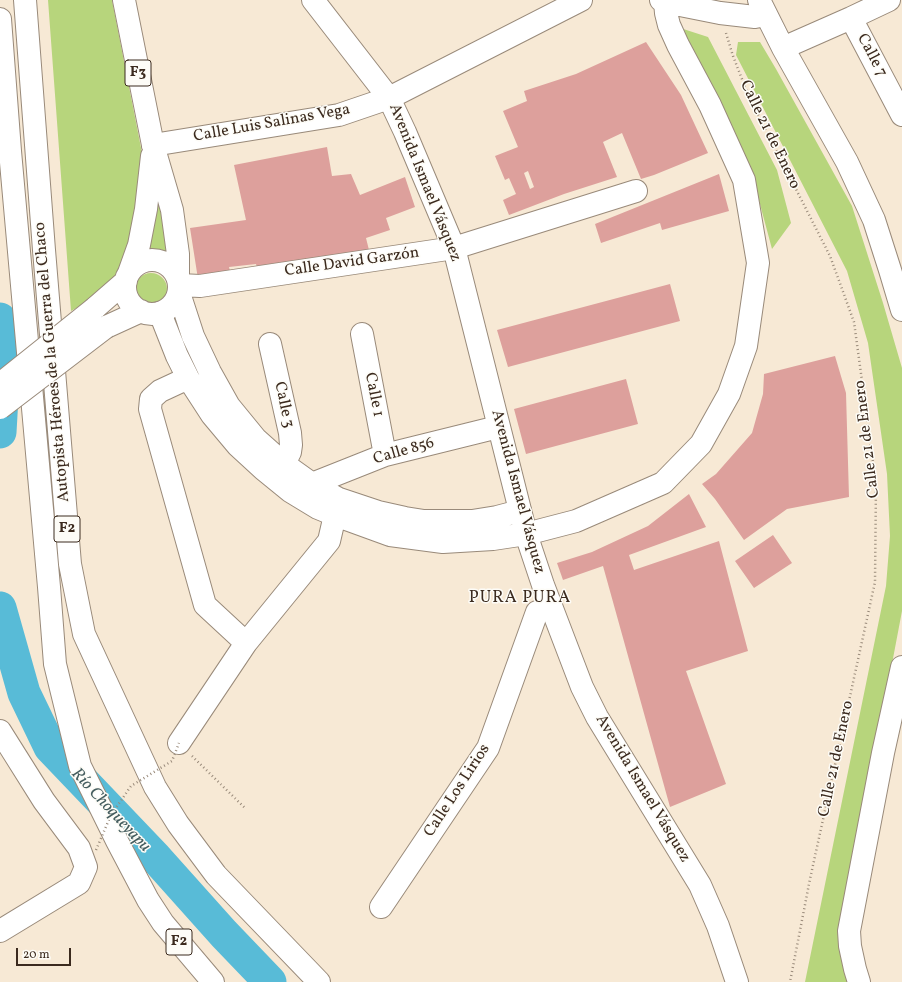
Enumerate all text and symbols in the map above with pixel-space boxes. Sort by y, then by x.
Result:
street label: Calle 7 [852,31,890,81]
road number: F3 [125,60,151,86]
street label: Calle 21 de Enero [734,78,804,192]
street label: Calle Luis Salinas Vega [192,101,352,147]
street label: Avenida Ismael Vásquez [384,101,464,265]
street label: Autopista Héroes de la Guerra del Chaco [31,221,75,503]
street label: Calle David Garzón [283,244,421,282]
street label: Calle 1 [359,371,387,419]
street label: Calle 21 de Enero [851,379,885,499]
street label: Calle 3 [269,380,297,430]
street label: Avenida Ismael Vásquez [486,408,548,576]
street label: Calle 856 [371,434,437,470]
road number: F2 [54,516,80,542]
district label: PURA PURA [469,589,571,609]
street label: Calle 21 de Enero [815,699,859,819]
street label: Avenida Ismael Vásquez [590,712,694,866]
street label: Calle Los Lirios [421,741,495,841]
water label: Río Choqueyapu [66,765,154,857]
road number: F2 [166,929,192,955]
scale bar [18,940,73,966]
text: 20 m [23,947,50,963]

